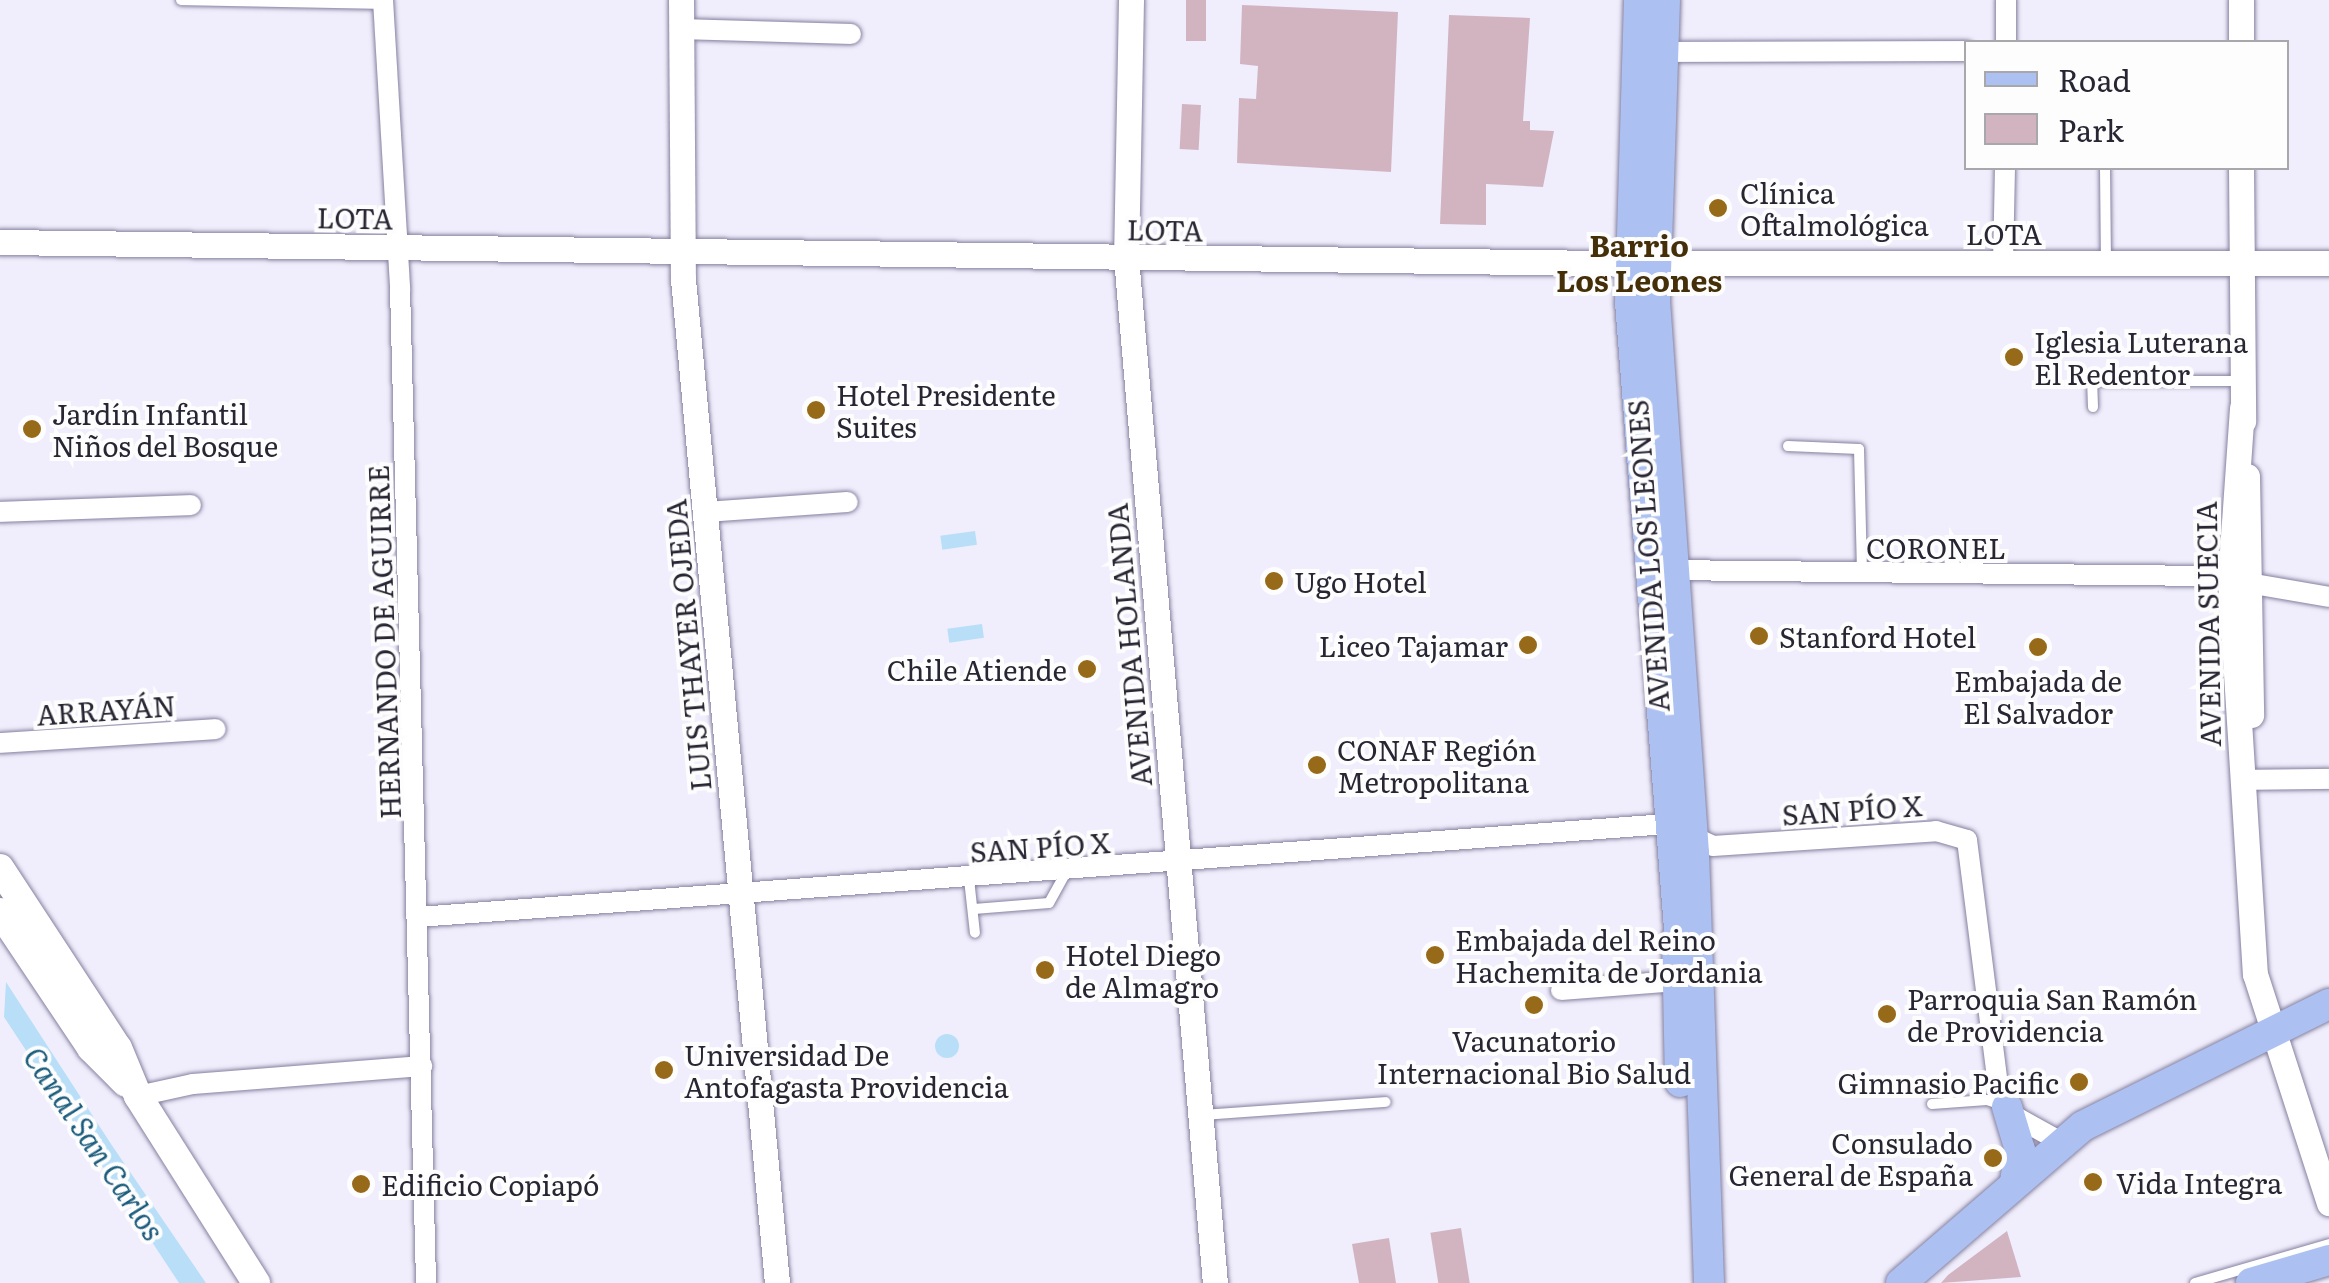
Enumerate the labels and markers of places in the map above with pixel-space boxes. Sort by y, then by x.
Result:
place label: Clínica Oftalmológica [1740,175,1929,241]
marker: Clínica Oftalmológica [1705,195,1731,221]
place label: Iglesia Luterana El Redentor [2034,324,2248,390]
marker: Iglesia Luterana El Redentor [2003,346,2025,368]
place label: Hotel Presidente Suites [836,377,1056,443]
place label: Jardín Infantil Niños del Bosque [52,396,278,462]
marker: Hotel Presidente Suites [805,399,827,421]
marker: Jardín Infantil Niños del Bosque [21,418,43,440]
place label: Ugo Hotel [1294,564,1427,598]
marker: Ugo Hotel [1263,570,1285,592]
place label: Stanford Hotel [1779,619,1976,653]
marker: Stanford Hotel [1748,625,1770,647]
place label: Liceo Tajamar [1319,628,1508,662]
marker: Liceo Tajamar [1517,634,1539,656]
marker: Embajada de El Salvador [2027,636,2049,658]
place label: Chile Atiende [887,652,1067,686]
marker: Chile Atiende [1076,658,1098,680]
place label: Embajada de El Salvador [1954,663,2122,729]
place label: CONAF Región Metropolitana [1337,732,1537,798]
marker: CONAF Región Metropolitana [1306,754,1328,776]
place label: Embajada del Reino Hachemita de Jordania [1455,922,1763,988]
place label: Hotel Diego de Almagro [1065,937,1221,1003]
marker: Embajada del Reino Hachemita de Jordania [1424,944,1446,966]
marker: Hotel Diego de Almagro [1034,959,1056,981]
place label: Parroquia San Ramón de Providencia [1907,981,2197,1047]
marker: Vacunatorio Internacional Bio Salud [1521,992,1547,1018]
marker: Parroquia San Ramón de Providencia [1876,1003,1898,1025]
place label: Vacunatorio Internacional Bio Salud [1377,1023,1691,1089]
place label: Universidad De Antofagasta Providencia [684,1037,1009,1103]
marker: Universidad De Antofagasta Providencia [653,1059,675,1081]
place label: Gimnasio Pacific [1837,1065,2059,1099]
marker: Gimnasio Pacific [2068,1071,2090,1093]
place label: Consulado General de España [1729,1125,1973,1191]
marker: Consulado General de España [1982,1147,2004,1169]
place label: Vida Integra [2116,1165,2282,1199]
place label: Edificio Copiapó [381,1167,599,1201]
marker: Vida Integra [2080,1169,2106,1195]
marker: Edificio Copiapó [350,1173,372,1195]

